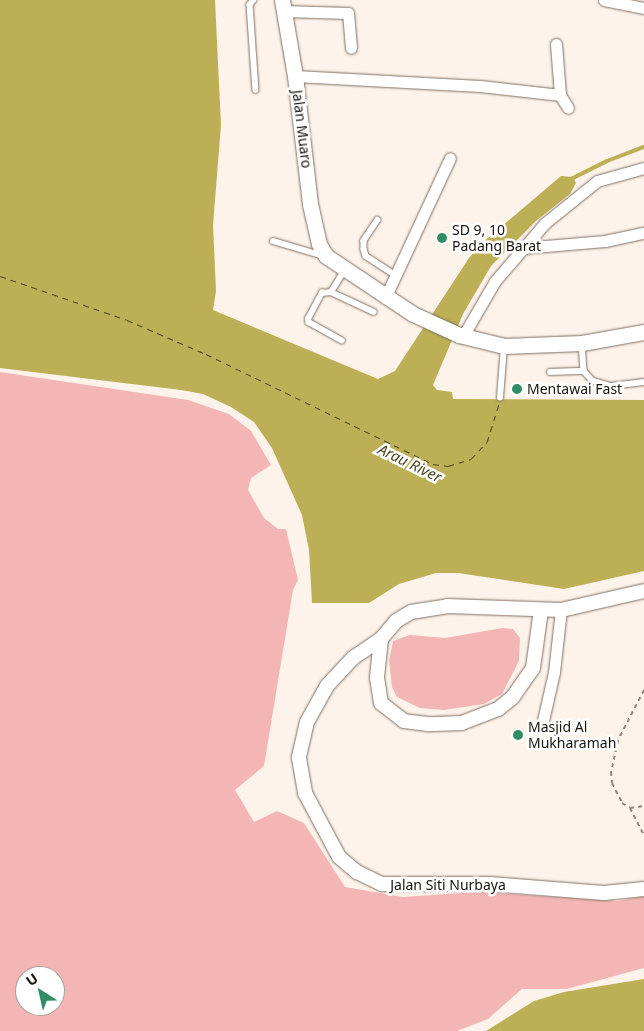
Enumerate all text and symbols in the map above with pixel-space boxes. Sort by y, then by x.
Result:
street label: Jalan Muaro [289,89,315,169]
place label: SD 9, 10 Padang Barat [452,222,541,254]
marker: SD 9, 10 Padang Barat [436,232,448,244]
place label: Mentawai Fast [527,381,622,397]
marker: Mentawai Fast [511,383,523,395]
water label: Arau River [375,440,445,486]
place label: Masjid Al Mukharamah [528,719,616,752]
marker: Masjid Al Mukharamah [512,729,524,741]
street label: Jalan Siti Nurbaya [390,877,506,893]
north arrow [15,966,65,1016]
text: U [22,968,41,990]

